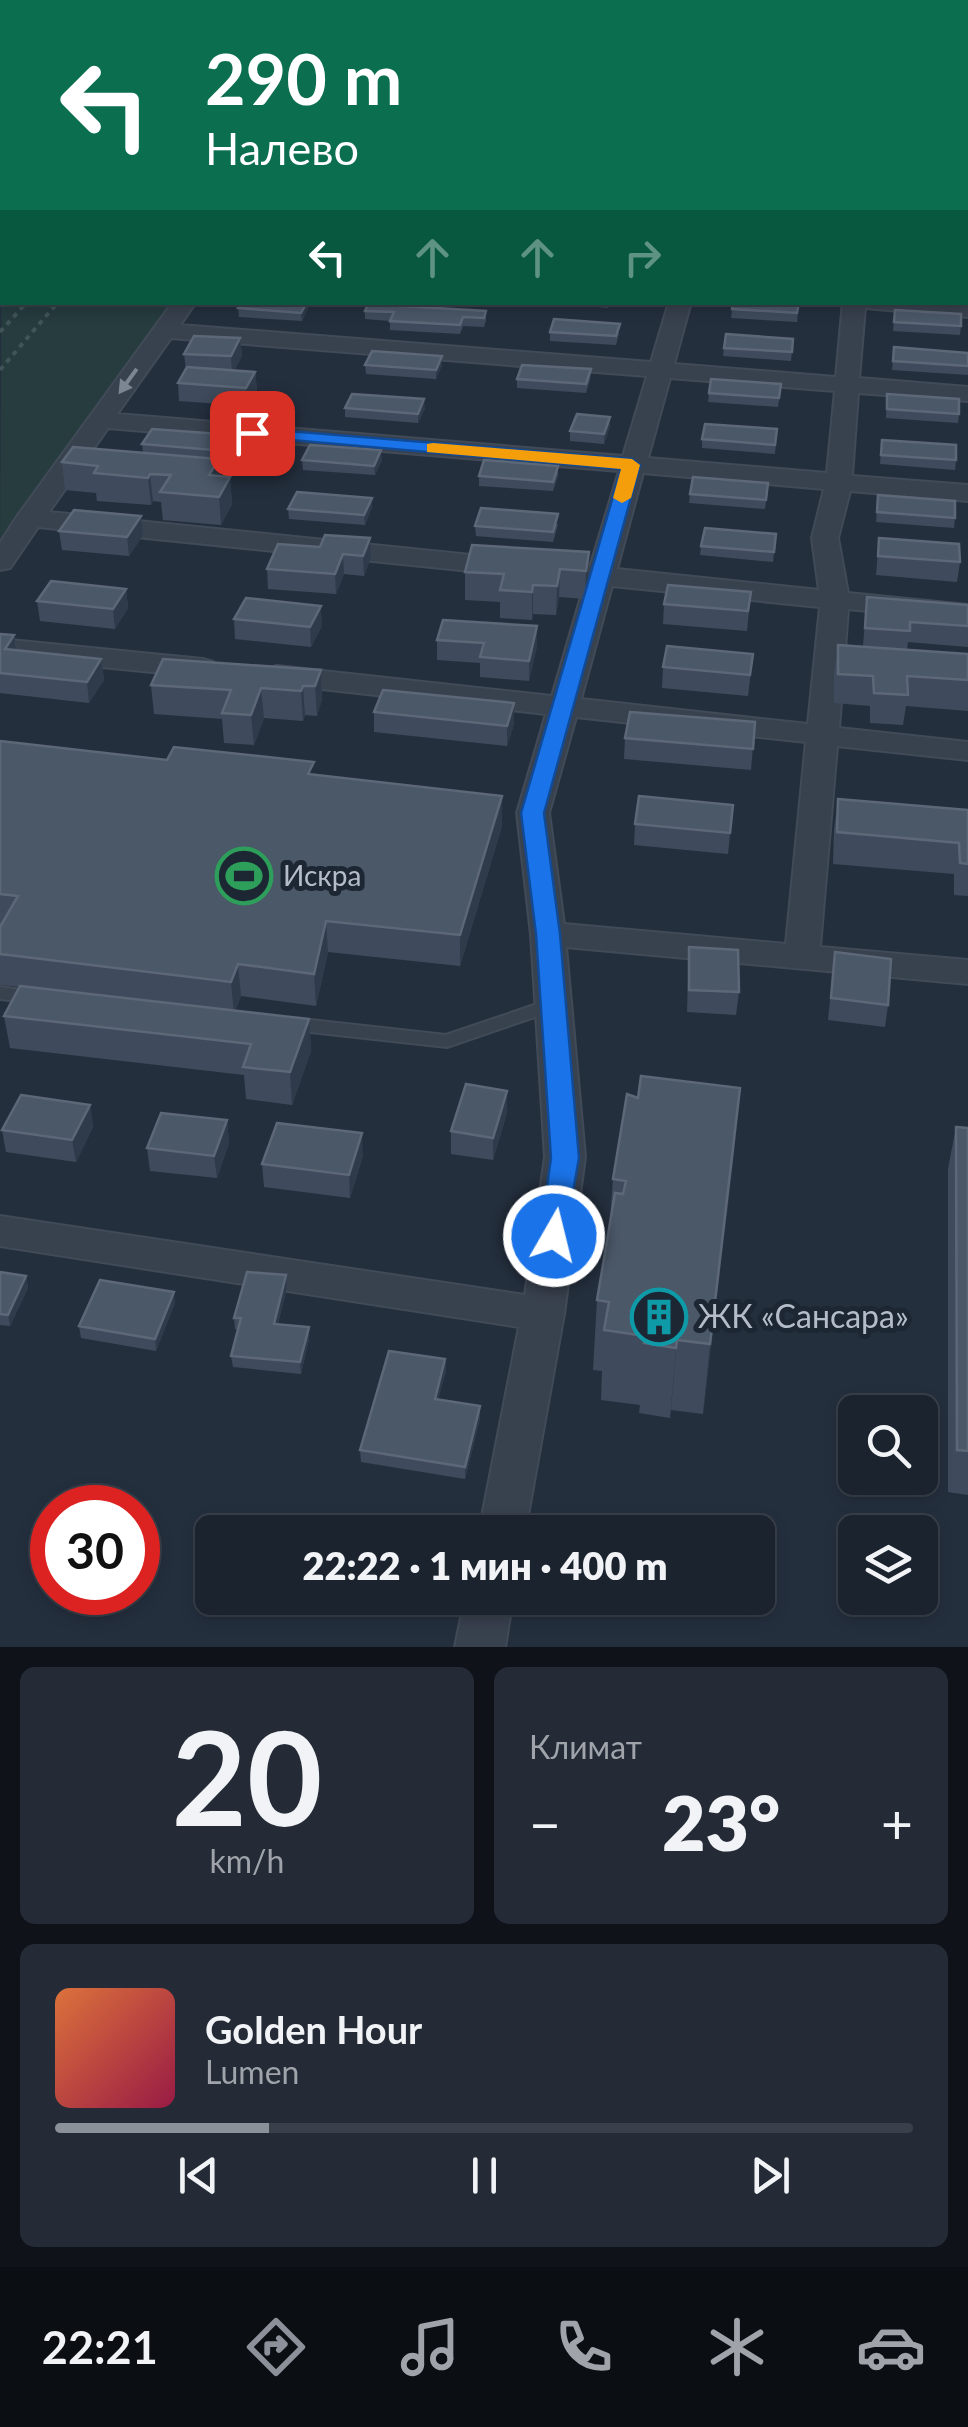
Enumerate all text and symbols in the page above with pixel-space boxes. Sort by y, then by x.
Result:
text: 290 m [205,36,402,120]
icon: left [40,40,170,170]
text: Налево [205,121,359,175]
icon: left [300,230,355,285]
icon: ahead [405,230,460,285]
icon: ahead [510,230,565,285]
icon: right [615,230,670,285]
one-way arrow [119,368,138,395]
pin [210,391,295,476]
icon: arrive [225,406,280,461]
sports icon: Искра [214,846,274,906]
place label: Искра [283,858,361,892]
position arrow [502,1184,606,1288]
building icon: ЖК «Сансара» [629,1287,689,1347]
place label: ЖК «Сансара» [698,1296,909,1335]
map controls [838,1395,938,1615]
button: search [838,1395,938,1495]
speed limit sign: 30 [30,1485,160,1615]
button: layers [838,1515,938,1615]
text: 22:22 · 1 мин · 400 m [302,1542,668,1588]
text: 20 [172,1698,322,1854]
text: Климат [529,1727,642,1766]
text: 23° [662,1777,780,1867]
text: − [529,1790,561,1856]
text: + [881,1790,913,1856]
text: km/h [210,1841,284,1880]
text: Golden Hour [205,2006,422,2052]
text: Lumen [205,2052,299,2091]
icon: previous [171,2148,226,2203]
icon: pause [457,2148,512,2203]
icon: next [743,2148,798,2203]
icon: directions [241,2312,311,2382]
icon: music [395,2312,465,2382]
icon: phone [549,2312,619,2382]
icon: climate [702,2312,772,2382]
icon: car [856,2312,926,2382]
text: 22:21 [42,2320,158,2374]

